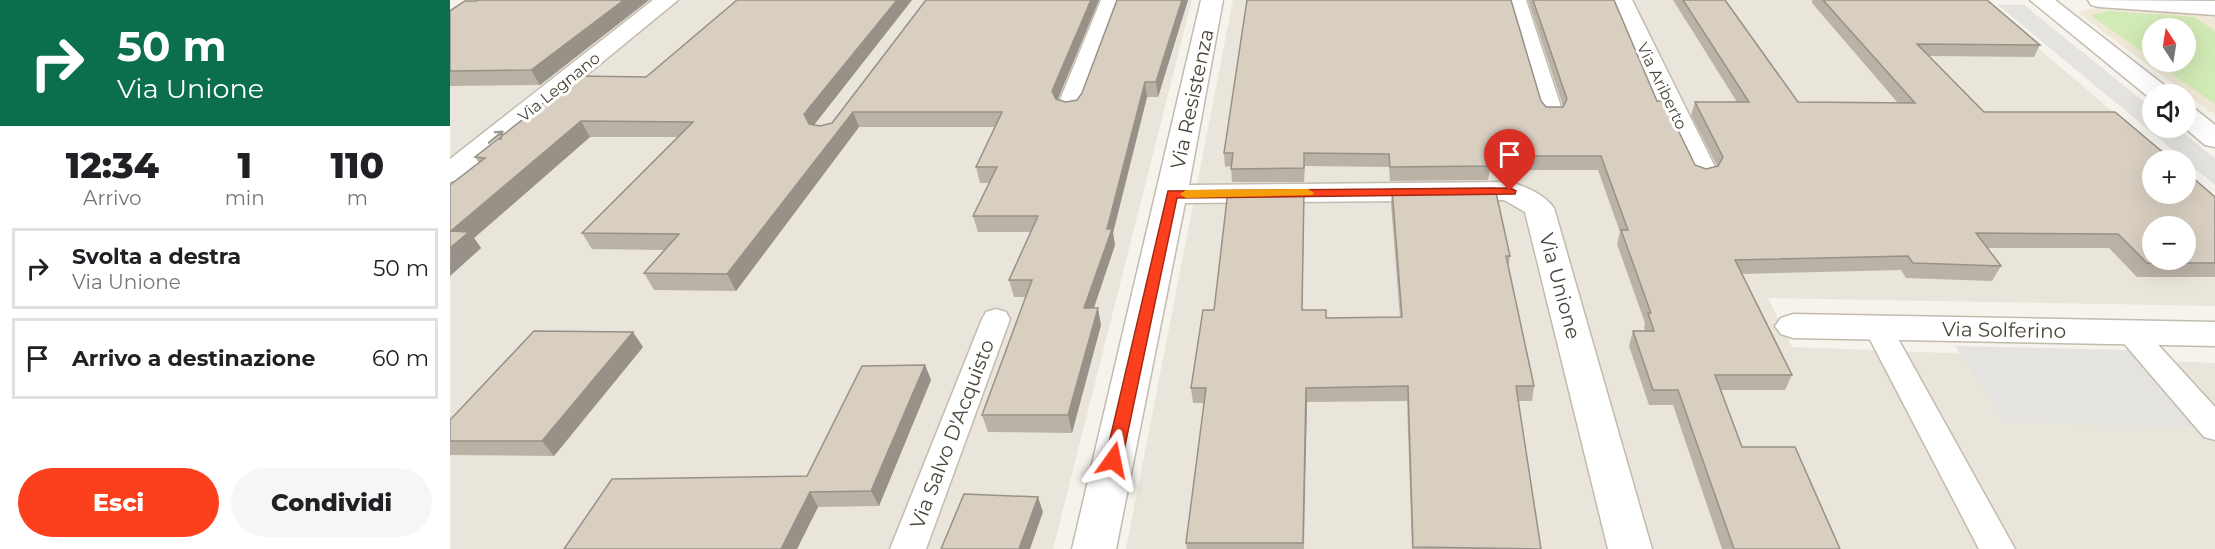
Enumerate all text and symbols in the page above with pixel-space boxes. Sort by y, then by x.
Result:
north arrow [2142,18,2196,72]
map controls [2142,18,2196,270]
text: 50 m [117,20,226,72]
icon: right [18,24,96,102]
street label: Via Resistenza [1165,27,1219,171]
street label: Via Ariberto [1633,39,1691,133]
street label: Via Legnano [514,48,604,126]
text: Via Unione [117,72,264,105]
button: sound [2142,84,2196,138]
pin [1484,129,1535,191]
one-way arrow [487,130,503,143]
icon: arrive [1493,138,1526,171]
text: 12:34 [66,143,159,187]
text: 1 [237,143,252,187]
text: 110 [330,143,384,187]
button: + [2142,150,2196,204]
text: Arrivo [83,186,142,210]
text: min [225,186,265,210]
text: m [347,186,368,210]
button: − [2142,216,2196,270]
street label: Via Unione [1534,230,1586,342]
text: Svolta a destra [72,243,241,270]
icon: right [21,252,54,285]
text: 50 m [373,255,429,282]
text: Via Unione [72,270,181,294]
street label: Via Solferino [1942,317,2066,343]
street label: Via Salvo D'Acquisto [905,336,999,532]
icon: arrive [21,342,54,375]
text: Arrivo a destinazione [72,345,315,372]
text: 60 m [372,345,429,372]
position arrow [1081,428,1145,492]
button: Esci [18,468,219,537]
button: Condividi [231,468,432,537]

